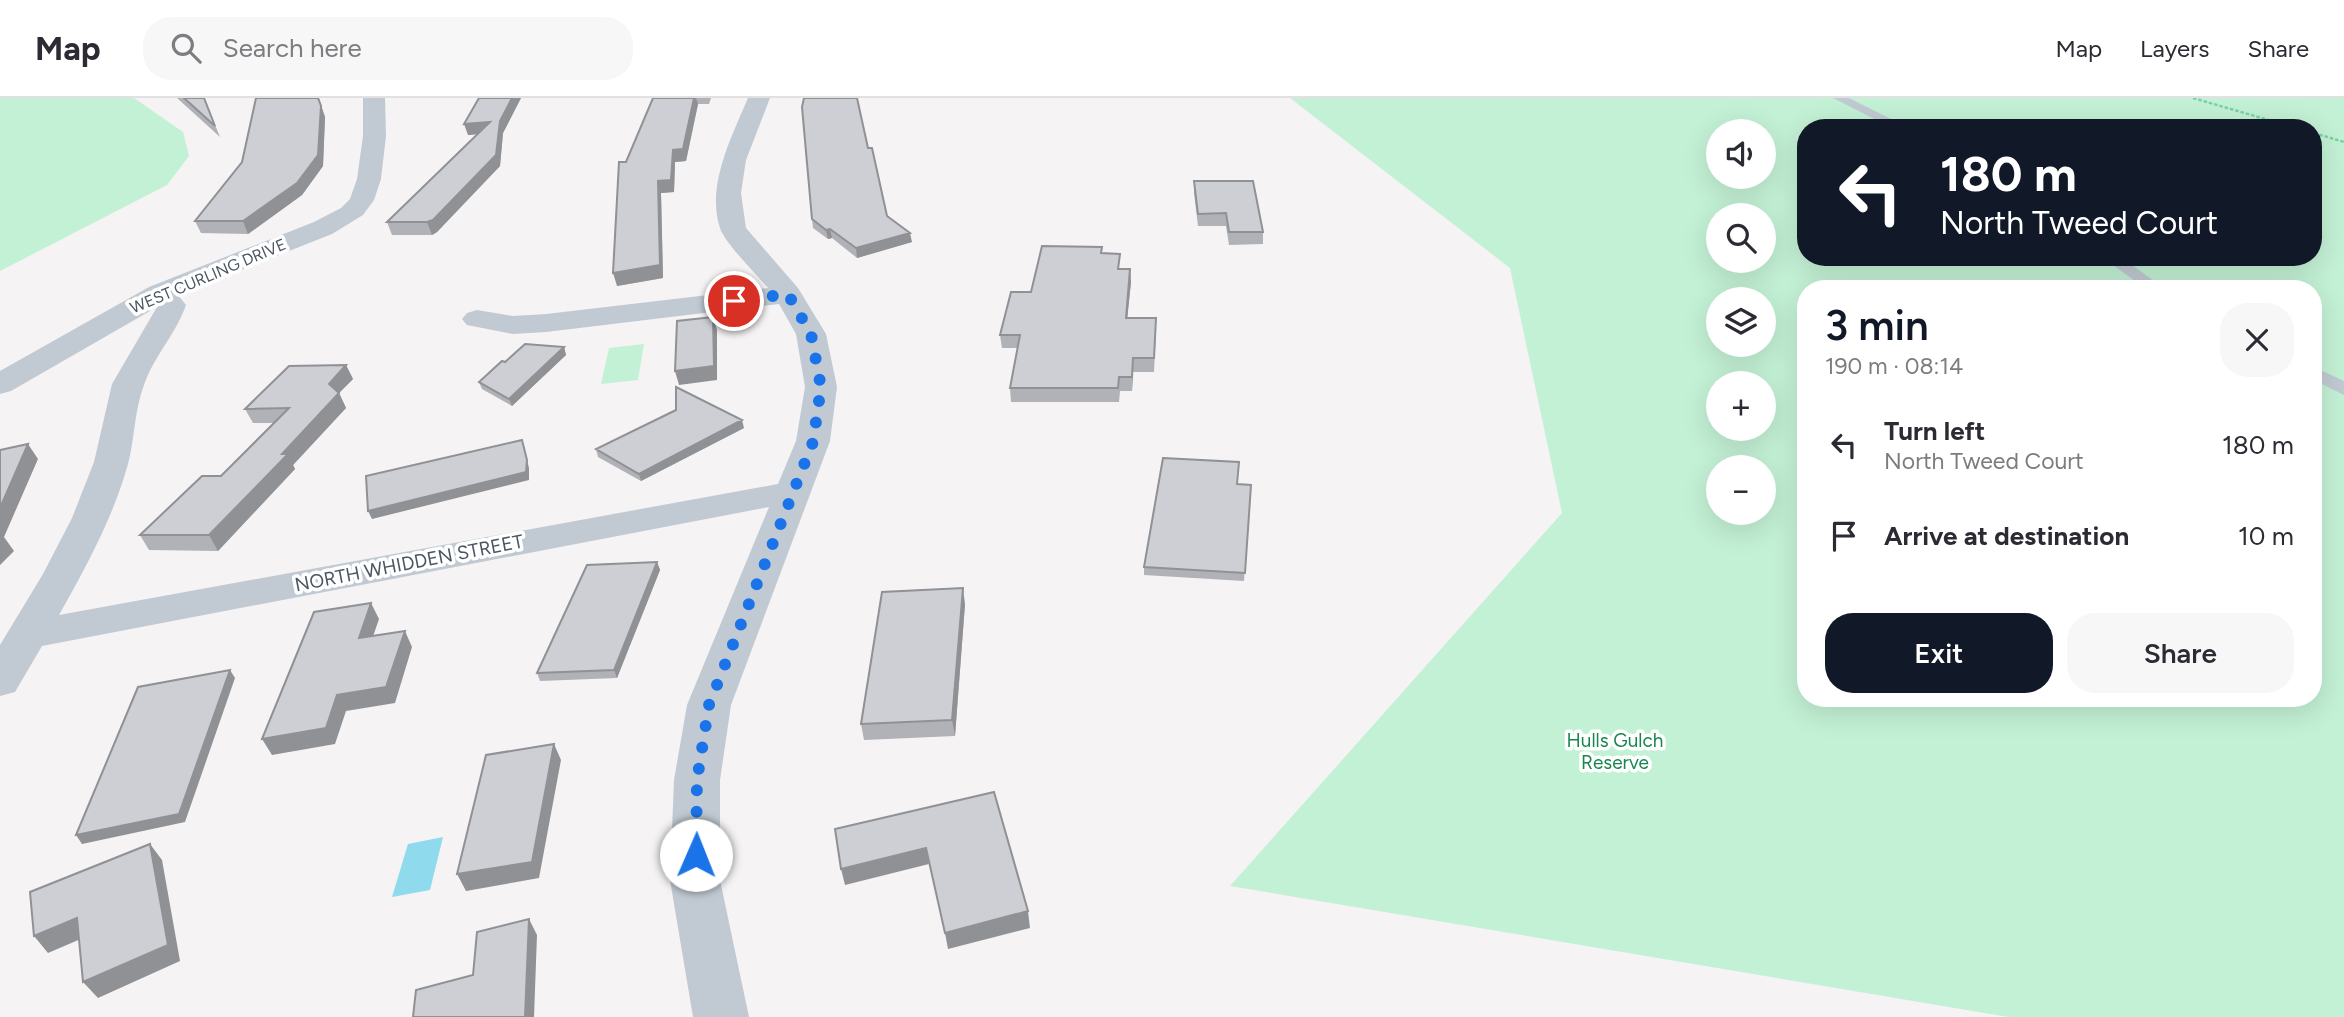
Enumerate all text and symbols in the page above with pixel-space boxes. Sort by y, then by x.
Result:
search box [143,17,633,80]
text: Map [35,29,101,68]
icon: search [167,29,205,67]
text: Search here [223,32,362,64]
text: Map [2055,34,2102,63]
text: Layers [2140,34,2209,63]
text: Share [2247,34,2309,63]
map controls [1706,119,1776,525]
button: sound [1706,119,1776,189]
text: 180 m [1940,144,2077,203]
icon: left [1825,147,1916,238]
button: search [1706,203,1776,273]
text: North Tweed Court [1940,204,2218,242]
street label: WEST CURLING DRIVE [127,235,289,317]
pin [704,271,764,331]
icon: arrive [715,282,753,320]
button: layers [1706,287,1776,357]
text: 3 min [1825,300,1929,351]
button: close [2220,303,2294,377]
text: 190 m · 08:14 [1825,352,1963,380]
button: + [1706,371,1776,441]
text: Turn left [1884,415,1985,447]
icon: left [1825,426,1863,464]
text: 180 m [2222,429,2294,461]
text: North Tweed Court [1884,447,2084,475]
button: − [1706,455,1776,525]
icon: arrive [1825,517,1863,555]
text: Arrive at destination [1884,520,2129,552]
text: 10 m [2238,520,2294,552]
street label: NORTH WHIDDEN STREET [293,529,526,596]
button: Exit [1825,613,2053,693]
button: Share [2067,613,2294,693]
park label: Hulls Gulch Reserve [1567,729,1663,774]
position arrow [659,818,733,892]

